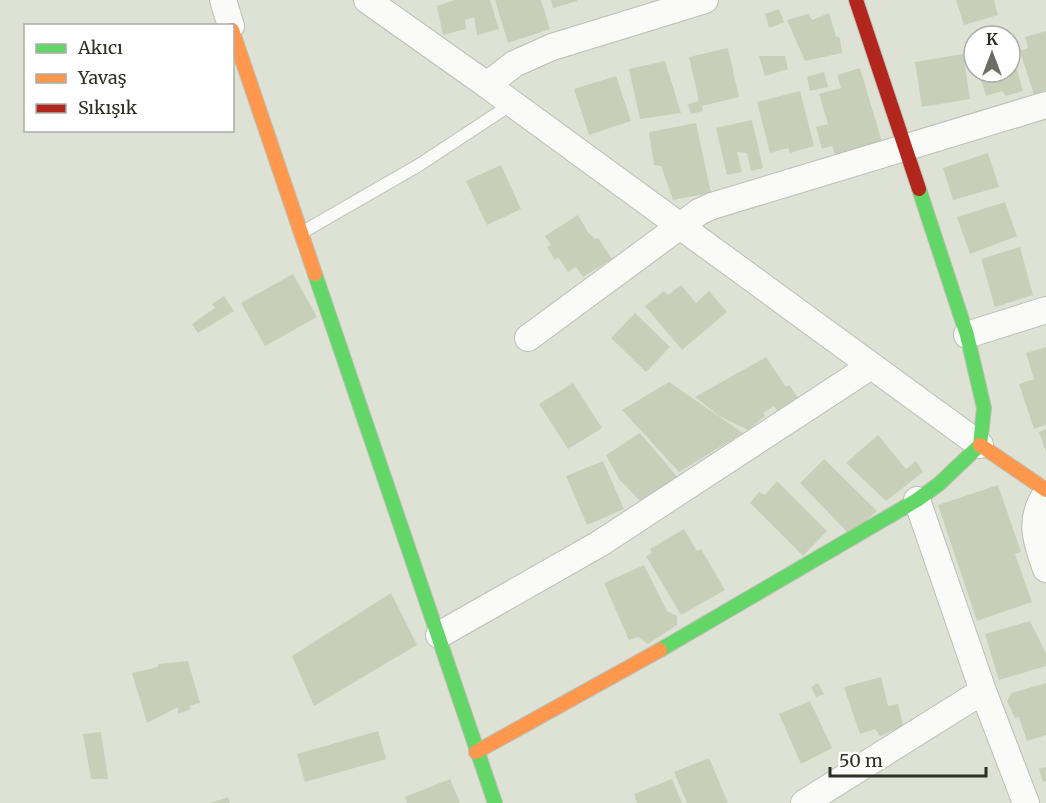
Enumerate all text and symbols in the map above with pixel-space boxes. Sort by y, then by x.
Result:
legend [24,24,234,132]
north arrow [962,24,1022,84]
text: K [986,29,998,49]
text: Akıcı [77,36,123,59]
text: Yavaş [77,66,127,89]
text: Sıkışık [78,96,138,119]
scale bar [830,740,986,778]
text: 50 m [839,749,883,772]

